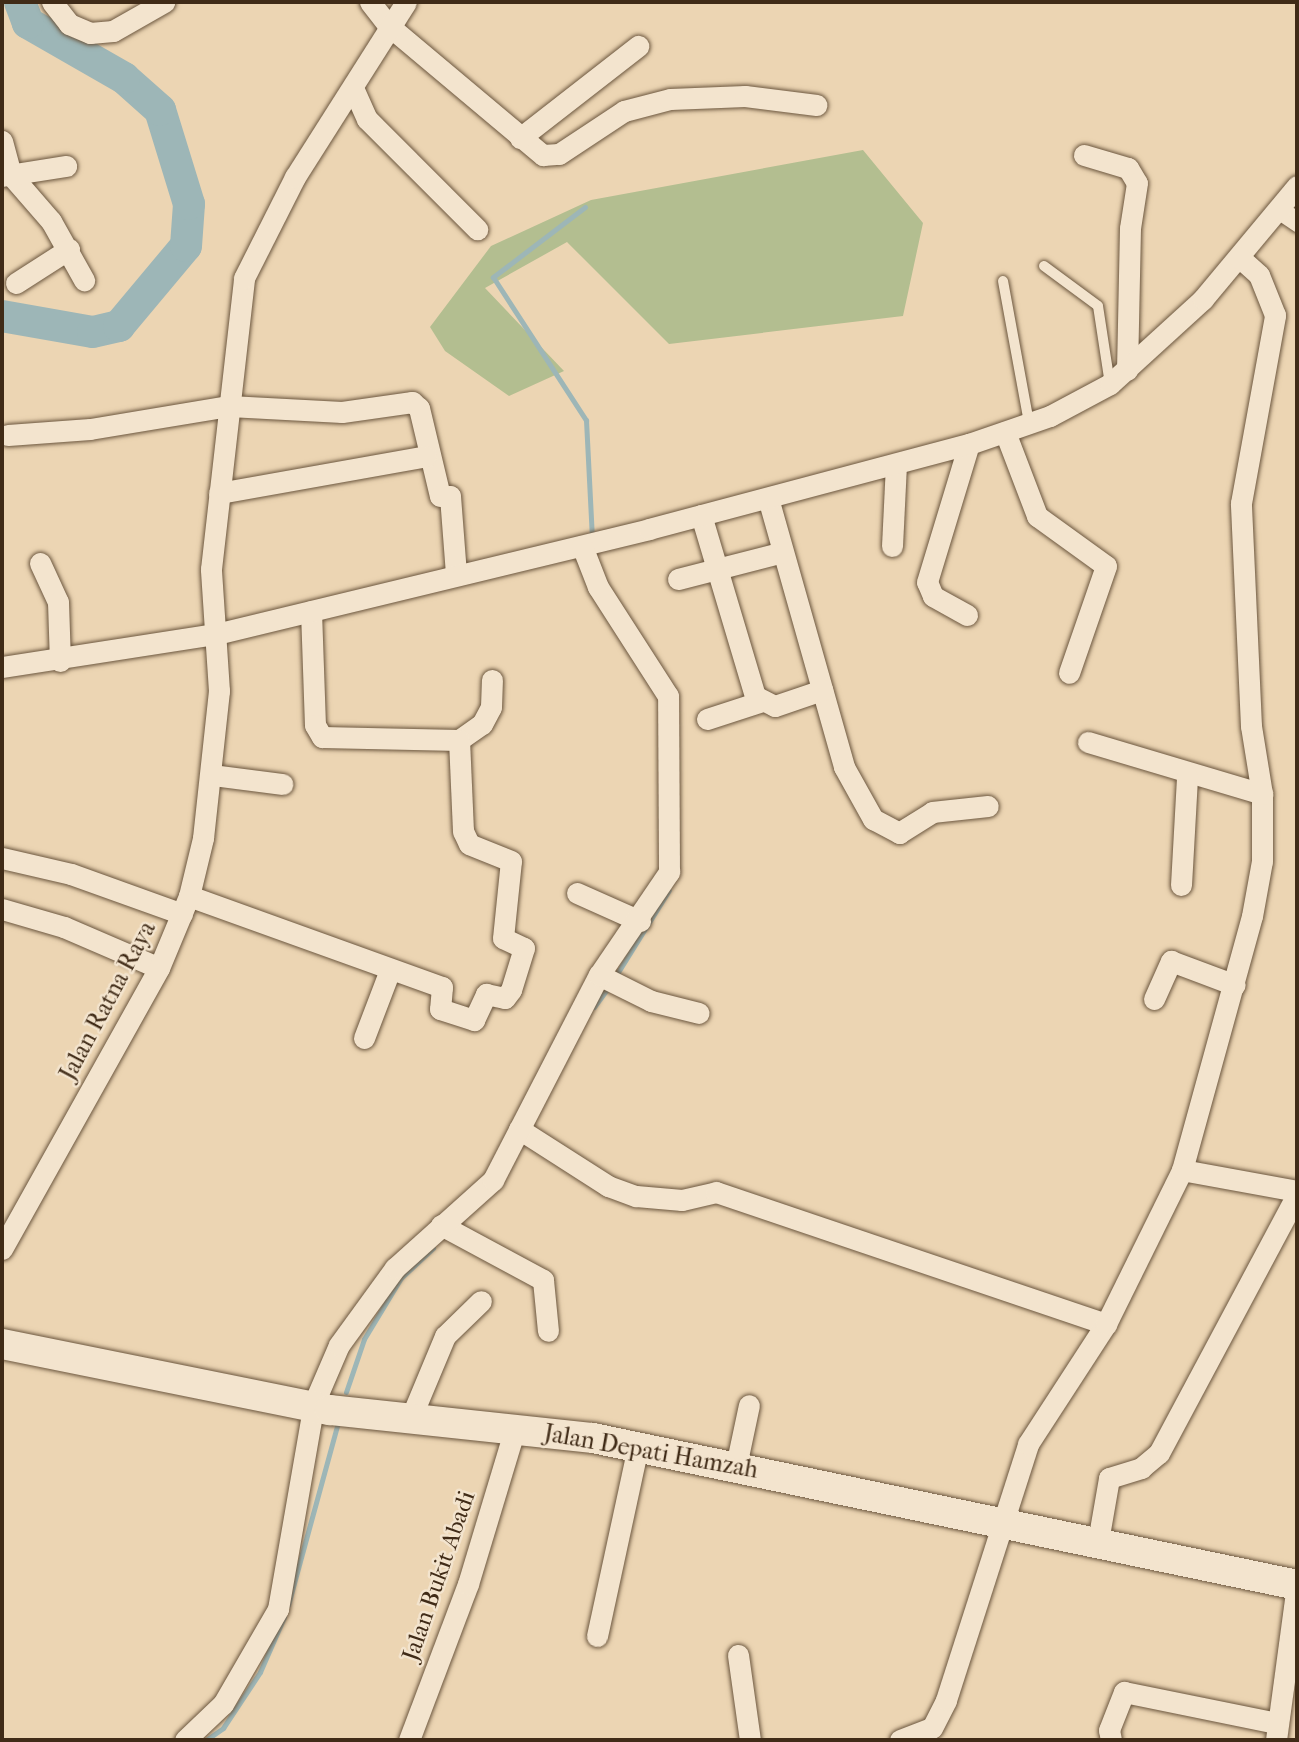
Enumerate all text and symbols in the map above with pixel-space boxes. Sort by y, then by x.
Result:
street label: Jalan Ratna Raya [54,916,162,1086]
street label: Jalan Depati Hamzah [542,1419,760,1485]
street label: Jalan Bukit Abadi [396,1487,482,1665]

